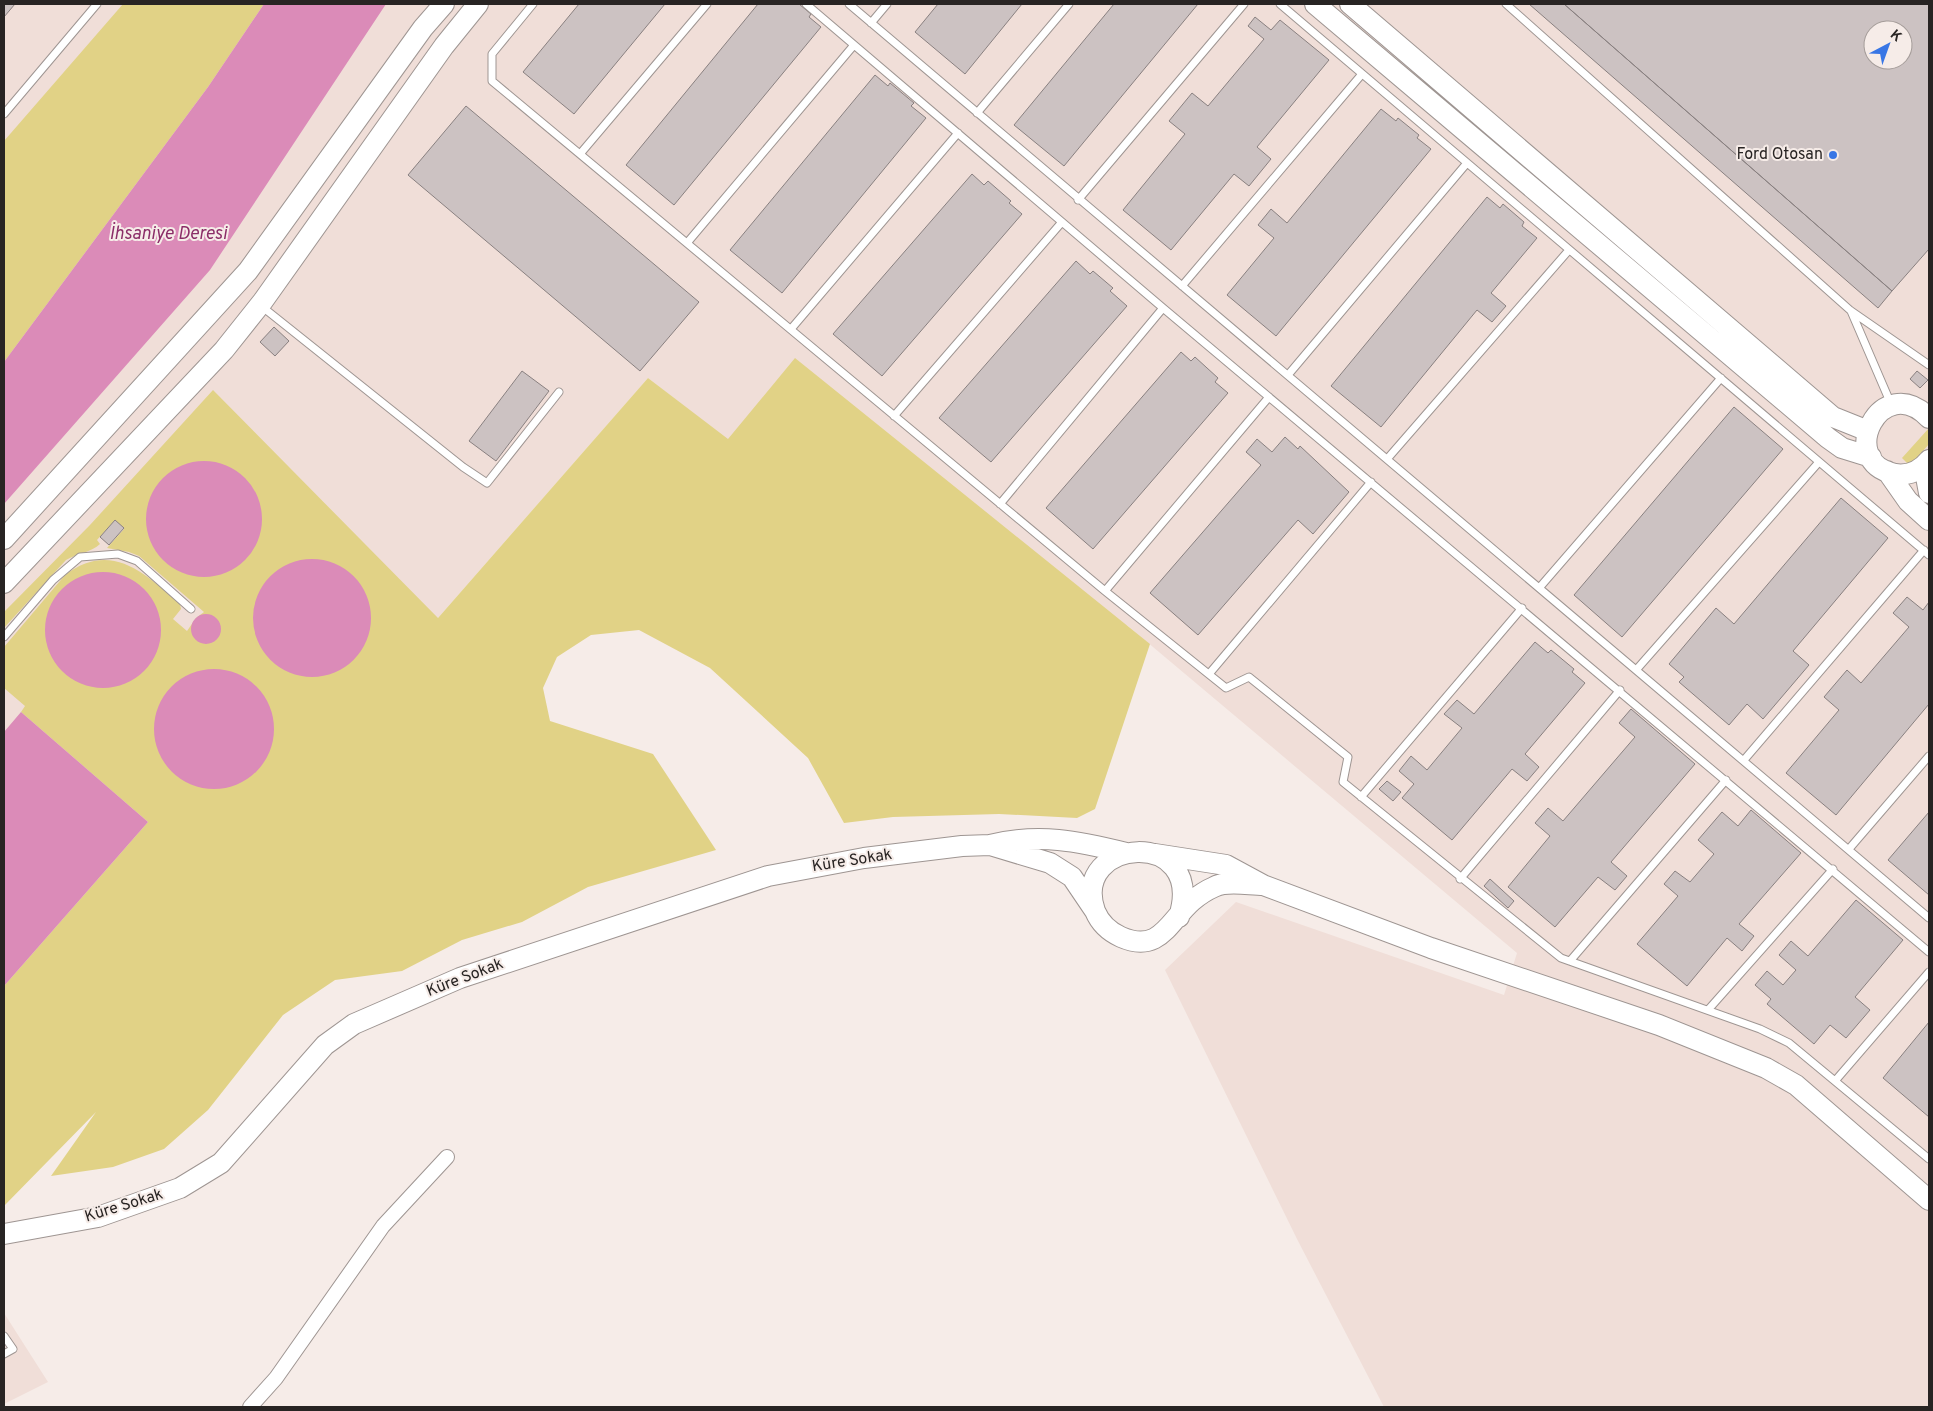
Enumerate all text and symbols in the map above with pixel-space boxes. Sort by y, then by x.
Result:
north arrow [1863,20,1913,70]
text: K [1886,27,1905,46]
place label: Ford Otosan [1737,145,1823,165]
marker: Ford Otosan [1827,149,1839,161]
water label: İhsaniye Deresi [109,221,228,246]
street label: Küre Sokak [810,845,894,877]
street label: Küre Sokak [424,954,506,1002]
street label: Küre Sokak [82,1185,166,1227]

